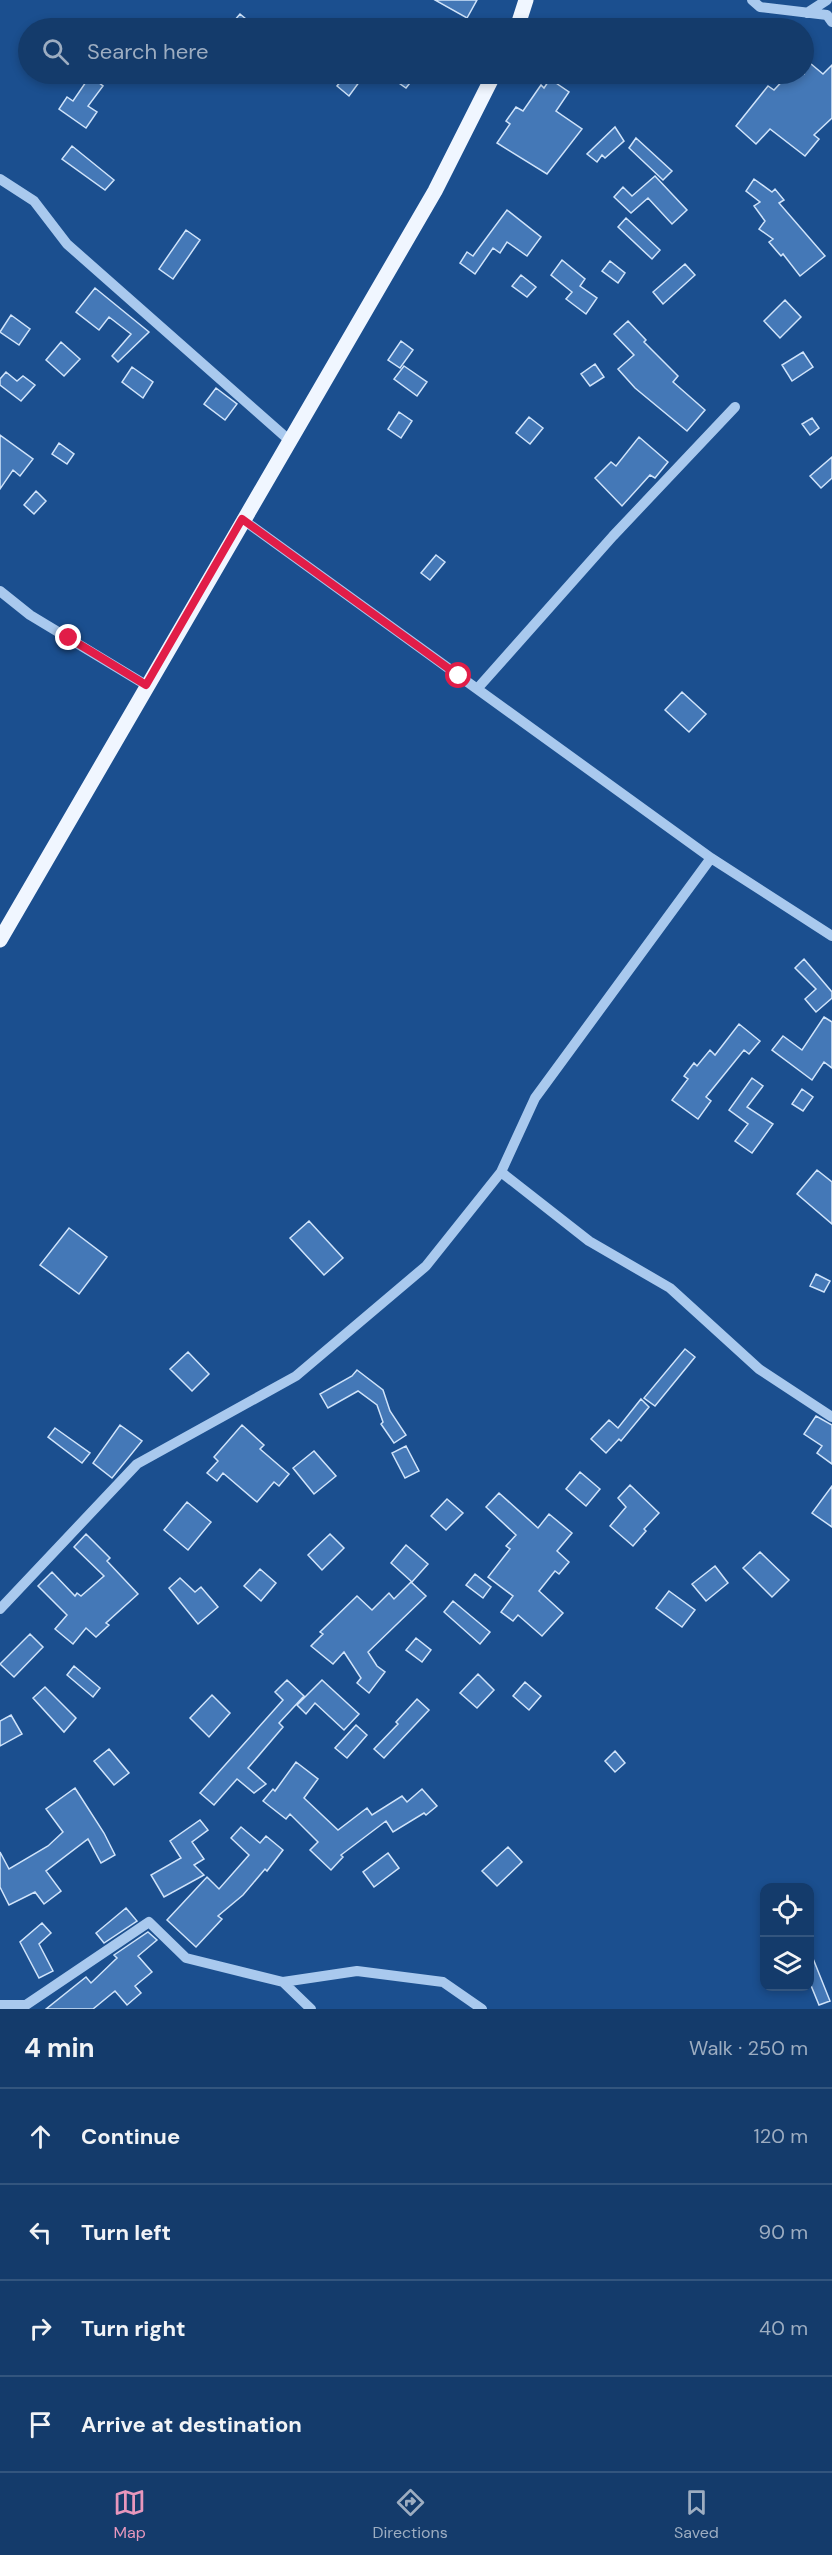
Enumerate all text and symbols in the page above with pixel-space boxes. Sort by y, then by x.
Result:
search box [18,18,814,84]
icon: search [39,35,72,68]
text: Search here [87,37,208,66]
route end [55,624,81,650]
route start [445,662,471,688]
map controls [760,1883,814,1991]
button: locate [760,1883,814,1937]
button: layers [760,1937,814,1991]
text: 4 min [24,2031,95,2065]
text: Walk · 250 m [689,2035,808,2061]
icon: ahead [24,2120,57,2153]
text: Continue [81,2122,180,2151]
text: 120 m [754,2123,808,2149]
icon: left [24,2216,57,2249]
text: Turn left [81,2218,171,2247]
text: 90 m [759,2219,808,2245]
icon: right [24,2312,57,2345]
text: Turn right [81,2314,186,2343]
text: 40 m [759,2315,808,2341]
icon: arrive [24,2408,57,2441]
text: Arrive at destination [81,2410,302,2439]
tab: Map [113,2486,146,2543]
tab: Directions [372,2486,448,2543]
tab: Saved [674,2486,719,2543]

